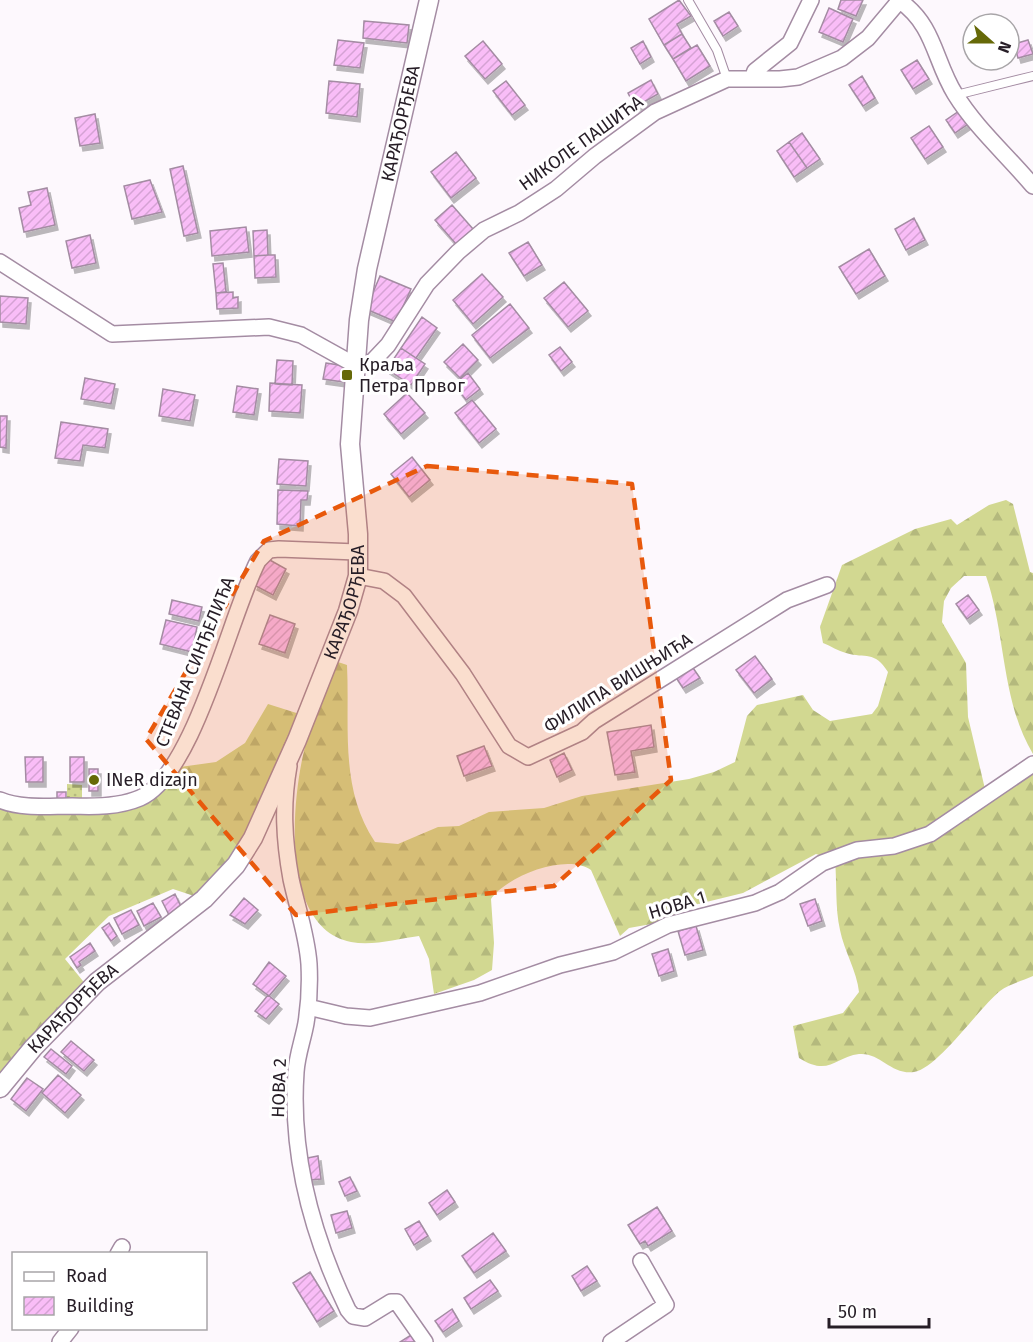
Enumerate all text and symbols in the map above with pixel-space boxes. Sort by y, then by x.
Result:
north arrow [961,12,1021,72]
text: N [994,39,1015,56]
street label: КАРАЂОРЂЕВА [376,62,425,184]
street label: НИКОЛЕ ПАШИЋА [515,90,648,195]
place label: Краља Петра Првог [359,354,465,397]
marker: Краља Петра Првог [340,368,354,382]
street label: КАРАЂОРЂЕВА [319,544,369,663]
street label: СТЕВАНА СИНЂЕЛИЋА [151,573,240,750]
street label: ФИЛИПА ВИШЊИЋА [540,628,697,738]
place label: INeR dizajn [106,769,198,791]
marker: INeR dizajn [87,773,101,787]
street label: НОВА 1 [646,886,708,924]
street label: КАРАЂОРЂЕВА [23,958,123,1058]
street label: НОВА 2 [267,1058,291,1118]
legend [12,1252,207,1330]
text: Road [66,1265,108,1287]
scale bar [829,1291,930,1329]
text: Building [66,1295,134,1317]
text: 50 m [838,1301,877,1323]

